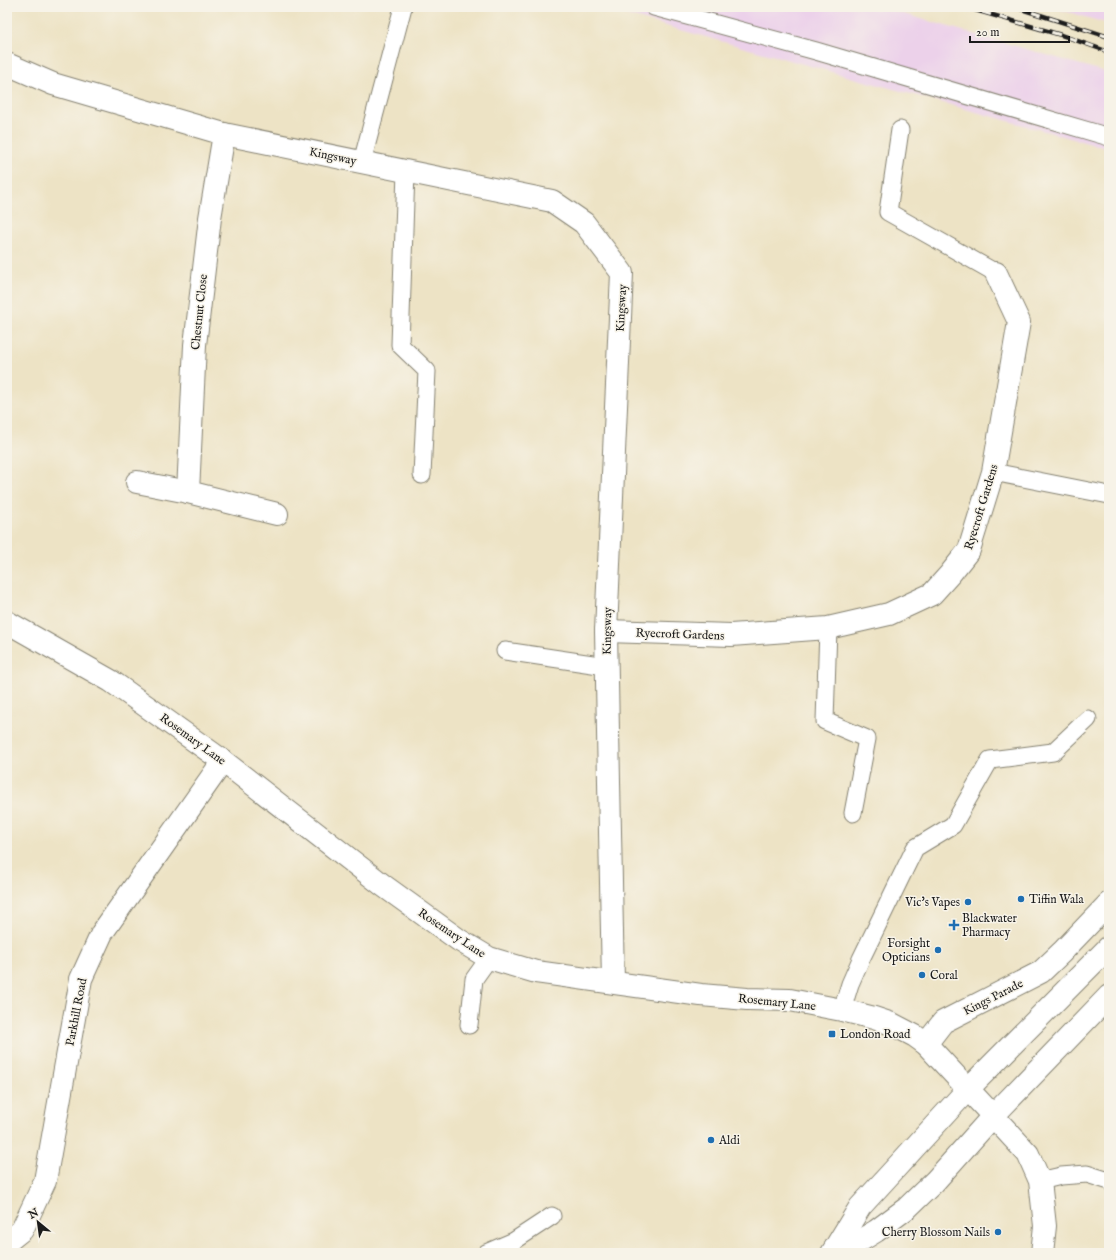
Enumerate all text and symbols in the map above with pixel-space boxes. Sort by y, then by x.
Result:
scale bar [970,18,1069,44]
text: 20 m [976,25,999,40]
street label: Kingsway [308,144,358,169]
street label: Chestnut Close [188,273,211,351]
street label: Kingsway [613,284,630,332]
street label: Ryecroft Gardens [961,463,1002,552]
street label: Kingsway [600,607,615,655]
street label: Ryecroft Gardens [635,625,725,644]
street label: Rosemary Lane [157,710,229,769]
place label: Tiffin Wala [1029,892,1085,907]
marker: Tiffin Wala [1016,894,1026,904]
place label: Vic's Vapes [904,895,960,911]
marker: Vic's Vapes [963,897,973,907]
street label: Rosemary Lane [415,905,489,962]
place label: Blackwater Pharmacy [962,911,1018,940]
marker: Blackwater Pharmacy [949,920,959,930]
place label: Forsight Opticians [882,936,930,966]
marker: Forsight Opticians [933,945,943,955]
place label: Coral [930,968,959,983]
marker: Coral [917,970,927,980]
street label: Parkhill Road [63,976,91,1047]
street label: Kings Parade [961,976,1026,1019]
street label: Rosemary Lane [737,991,817,1014]
place label: London Road [840,1027,911,1042]
marker: London Road [827,1029,837,1039]
place label: Aldi [718,1133,740,1148]
marker: Aldi [706,1135,716,1145]
north arrow [18,1202,58,1242]
text: N [25,1205,42,1223]
place label: Cherry Blossom Nails [882,1225,990,1240]
marker: Cherry Blossom Nails [993,1227,1003,1237]

